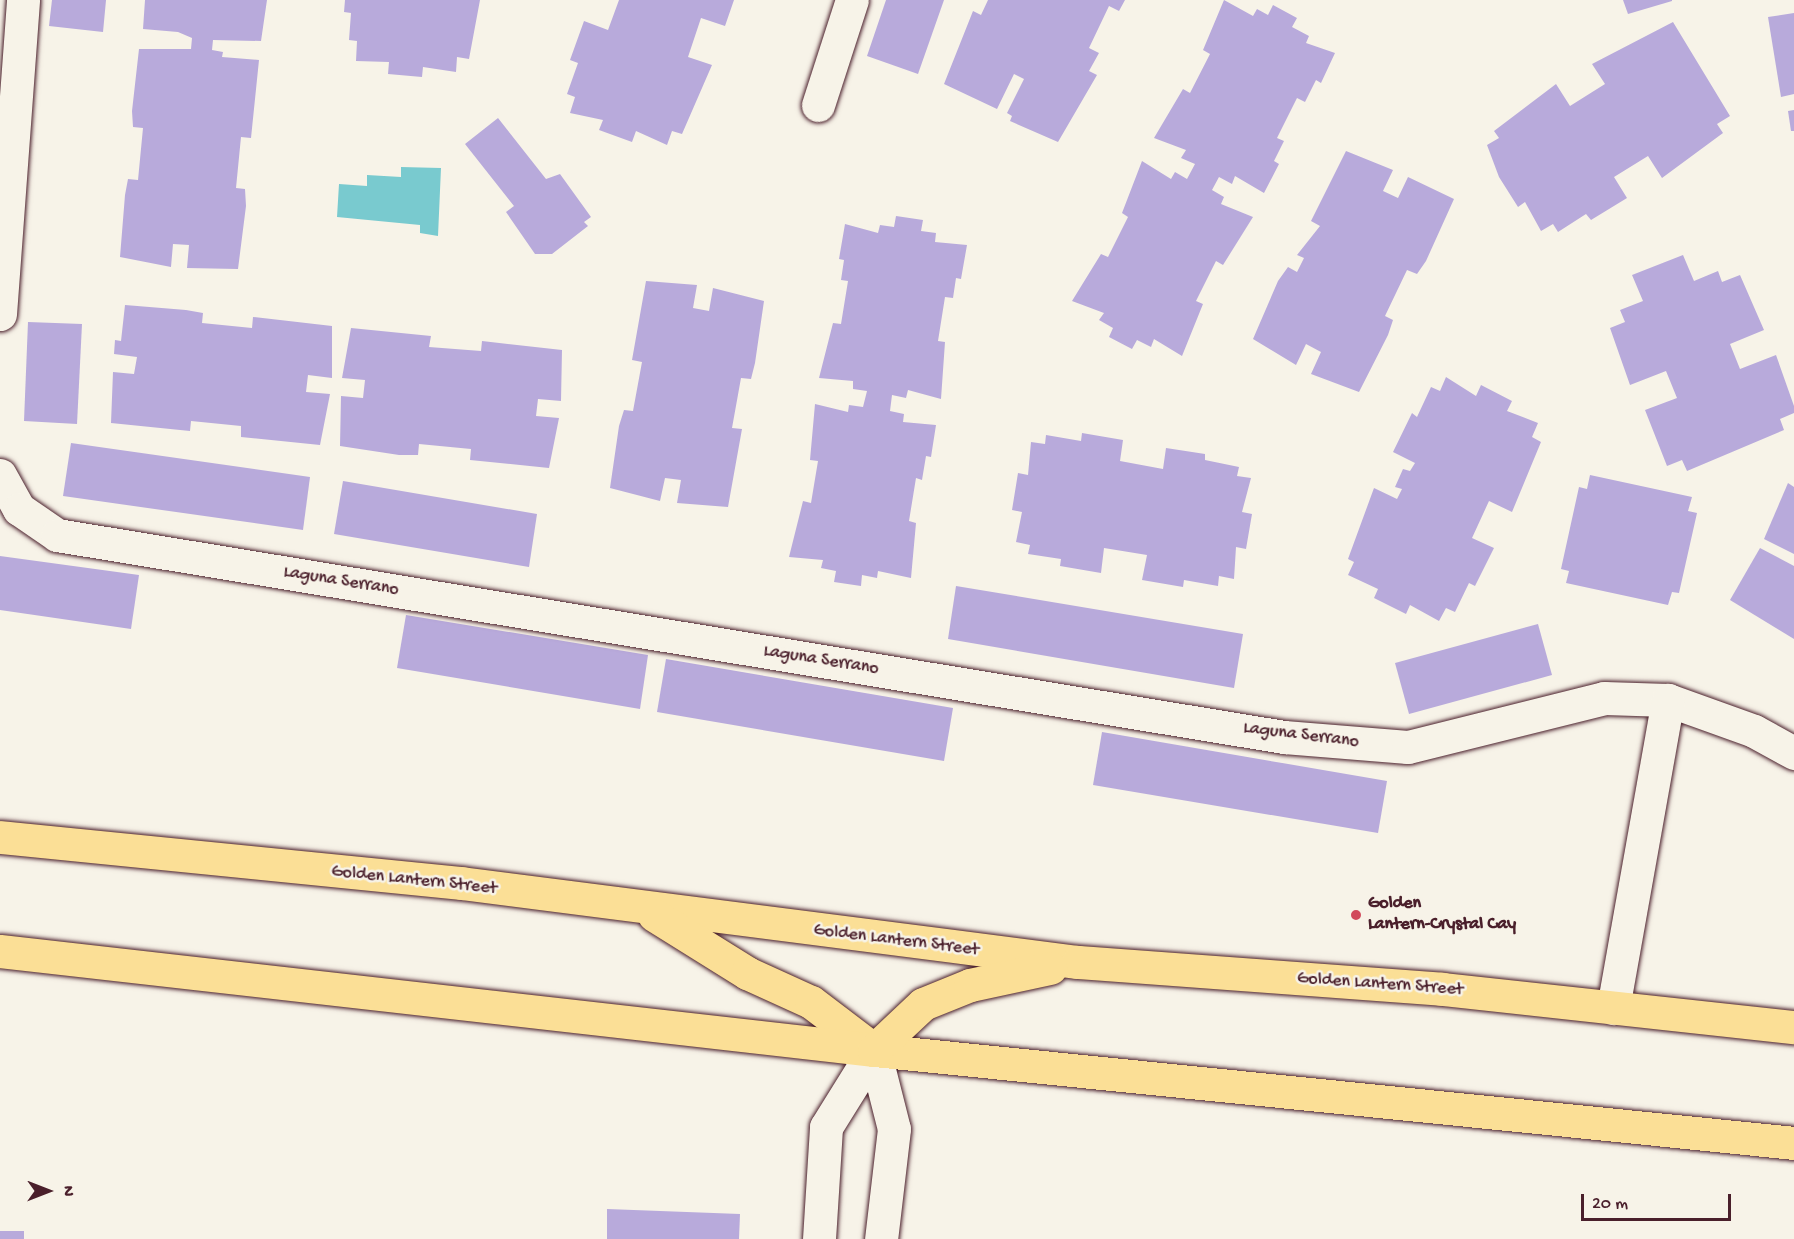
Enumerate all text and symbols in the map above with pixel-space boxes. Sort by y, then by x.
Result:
street label: Laguna Serrano [282,562,400,602]
street label: Laguna Serrano [762,641,880,681]
street label: Laguna Serrano [1242,718,1360,754]
street label: Golden Lantern Street [330,862,498,900]
place label: Golden Lantern-Crystal Cay [1368,894,1516,936]
marker: Golden Lantern-Crystal Cay [1349,908,1363,922]
street label: Golden Lantern Street [812,920,980,962]
street label: Golden Lantern Street [1296,968,1464,1002]
north arrow [18,1161,78,1221]
scale bar [1584,1182,1734,1220]
text: N [57,1186,76,1196]
text: 20 m [1592,1194,1628,1215]

